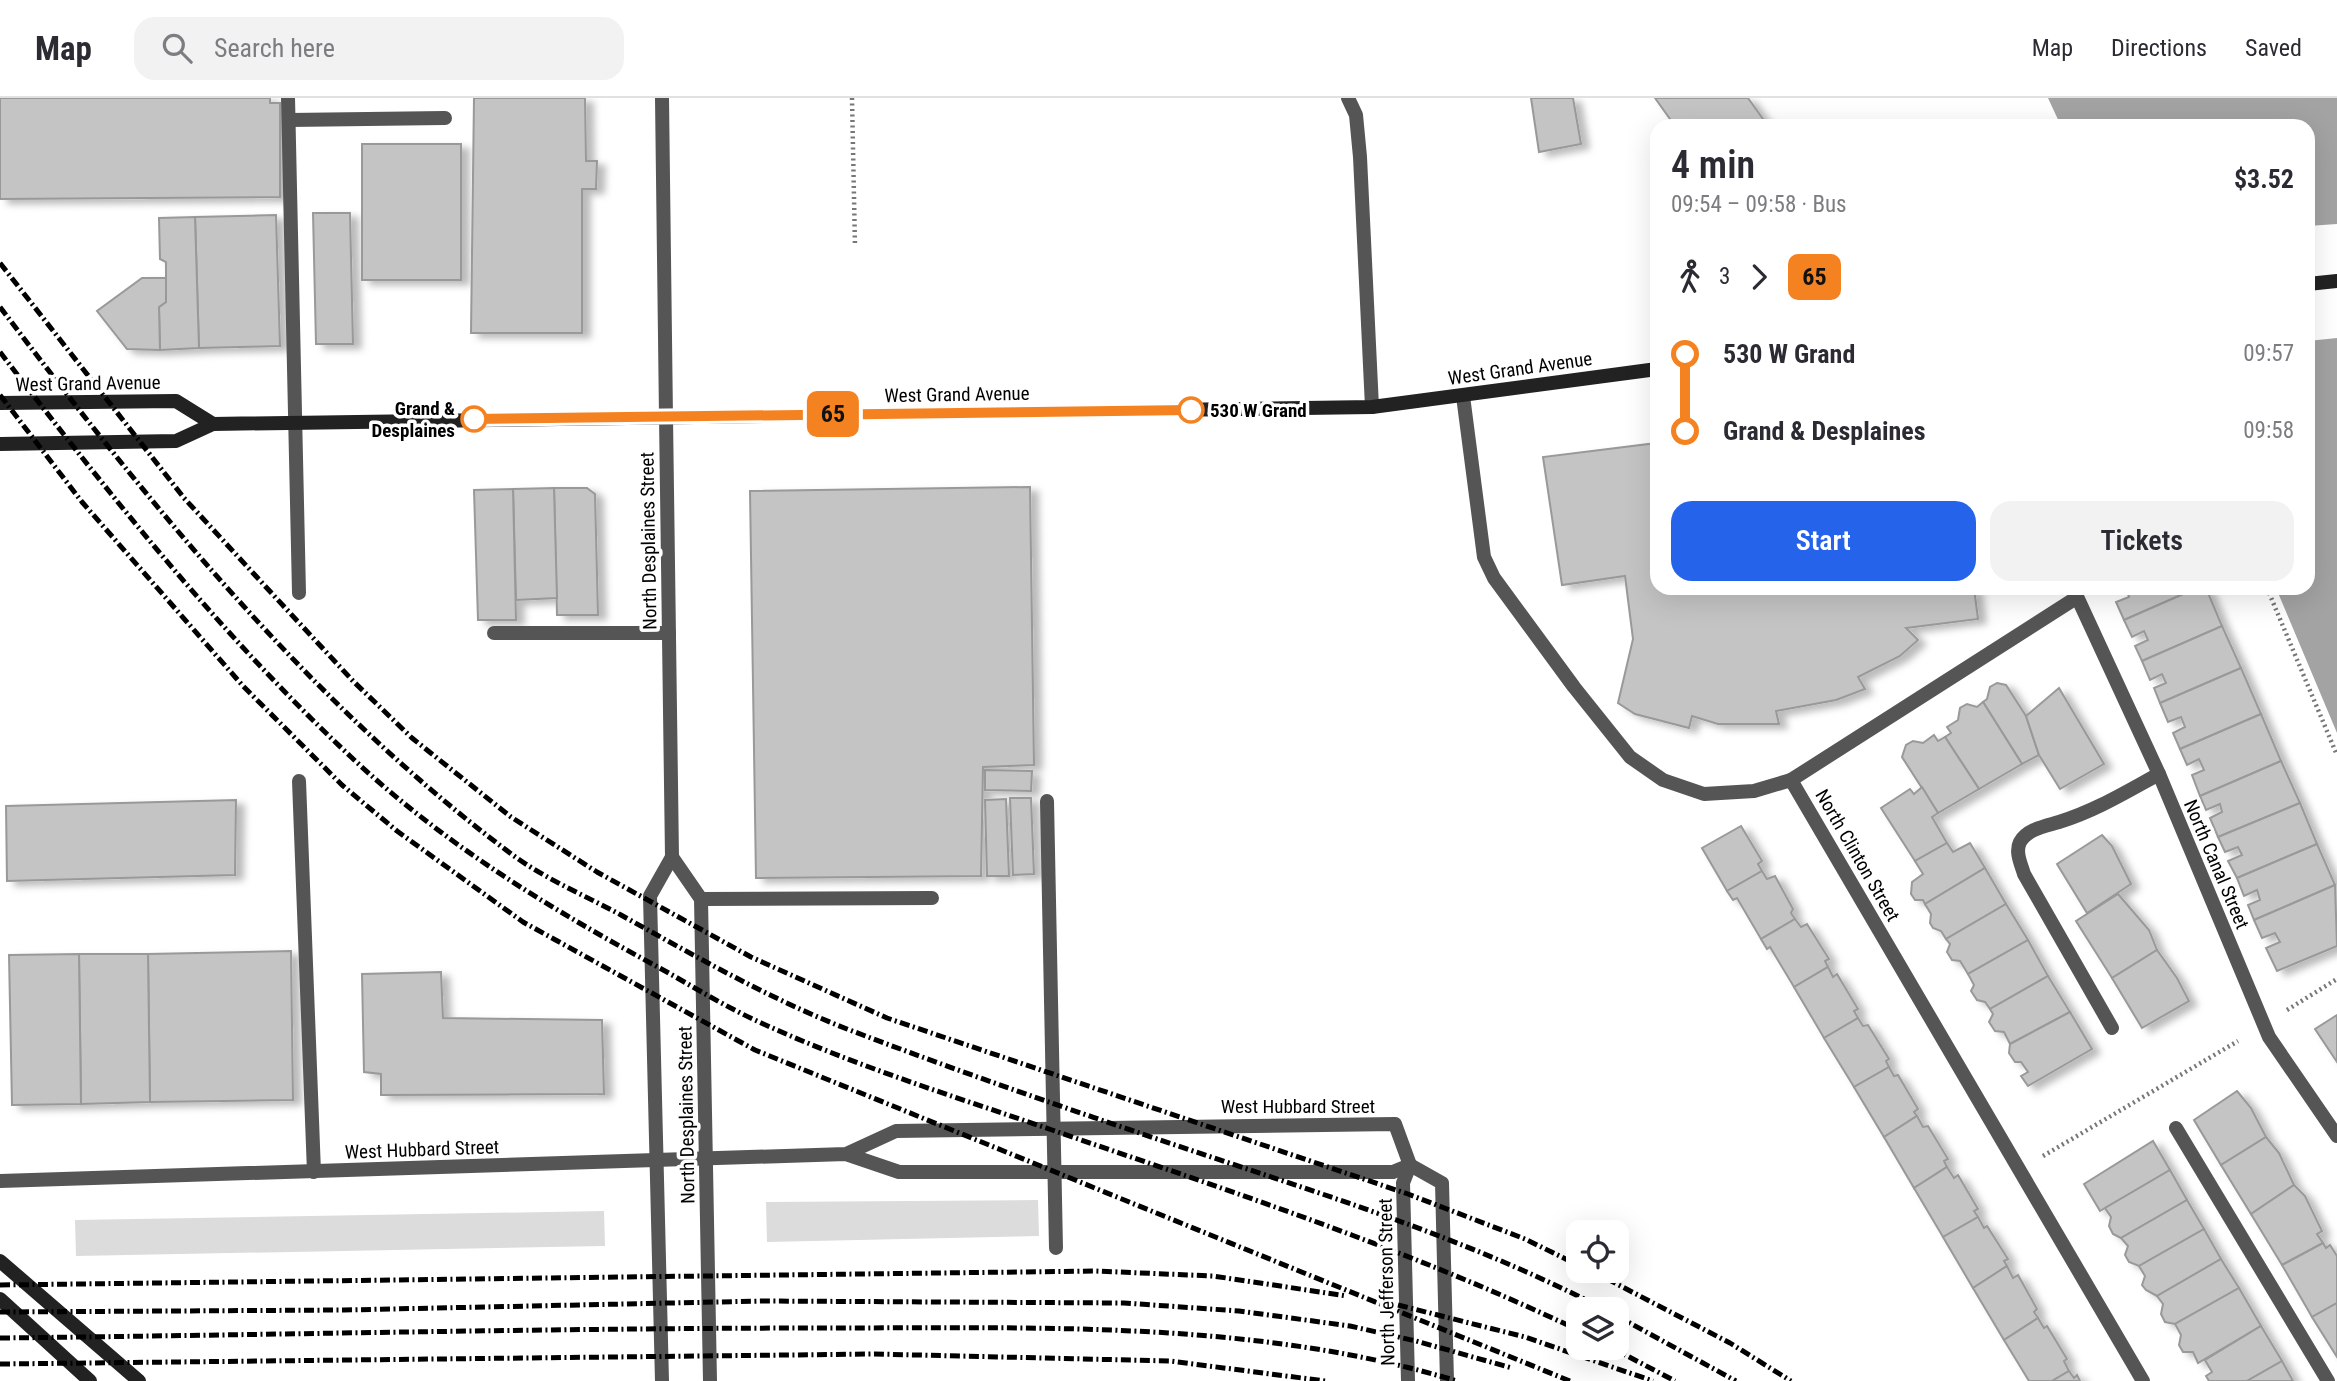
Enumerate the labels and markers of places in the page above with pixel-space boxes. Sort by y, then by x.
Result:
place label: Grand & Desplaines [372,397,455,442]
marker: 530 W Grand [1178,397,1204,423]
place label: 530 W Grand [1210,399,1307,422]
marker: Grand & Desplaines [461,406,487,432]

